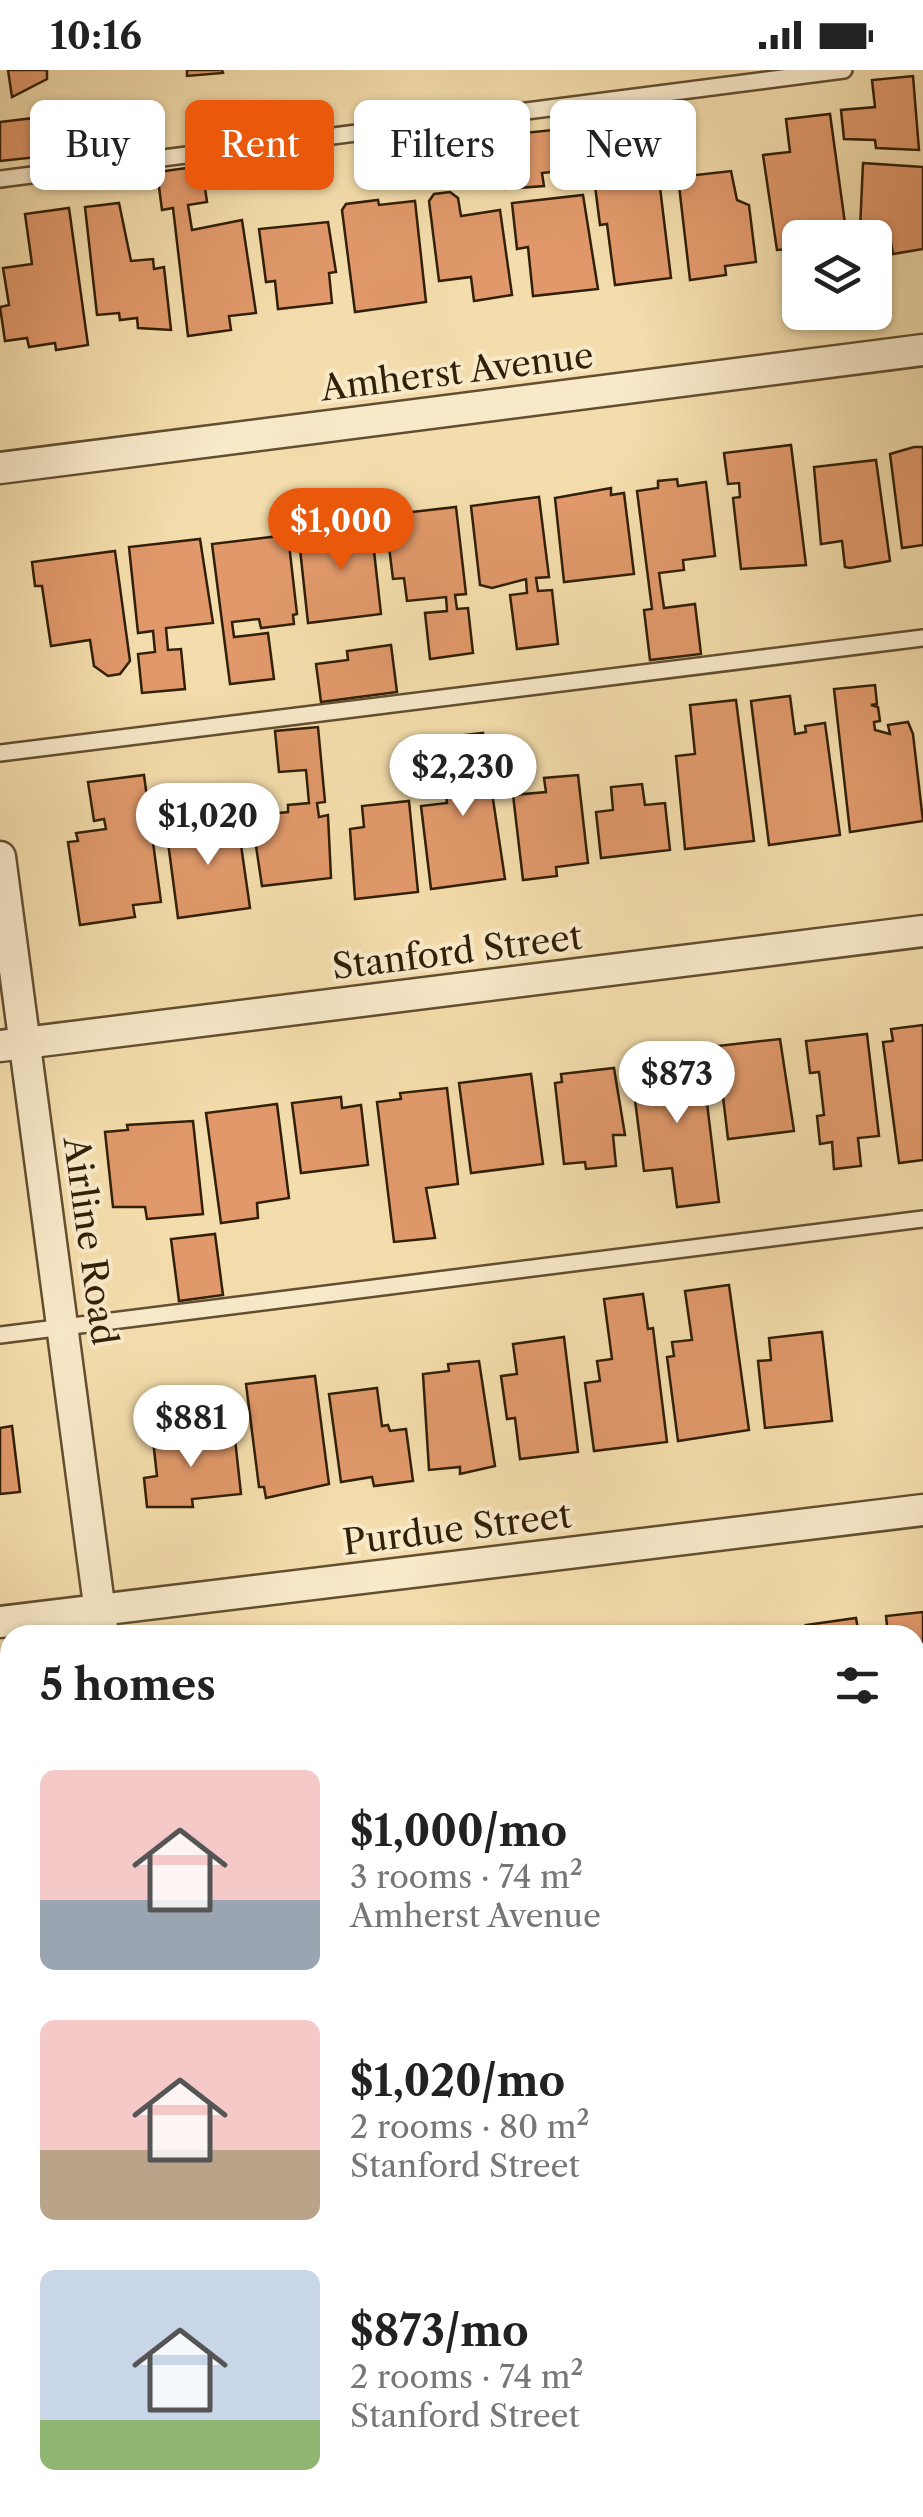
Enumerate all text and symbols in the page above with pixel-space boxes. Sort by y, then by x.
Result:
text: 10:16 [50,12,142,59]
chip: Buy [30,100,165,190]
chip: Rent [185,100,334,190]
chip: Filters [354,100,530,190]
chip: New [550,100,696,190]
map controls [782,220,892,330]
button: layers [782,220,892,330]
street label: Amherst Avenue [317,333,596,410]
pin: $1,000 [260,488,422,573]
text: $1,000 [290,501,392,540]
pin: $2,230 [382,734,544,819]
text: $2,230 [412,747,514,786]
pin: $1,020 [127,783,289,868]
text: $1,020 [158,796,258,835]
street label: Stanford Street [330,915,585,988]
pin: $873 [618,1041,736,1126]
text: $873 [641,1054,713,1093]
street label: Airline Road [54,1133,126,1348]
pin: $881 [132,1385,250,1470]
text: $881 [155,1398,227,1437]
street label: Purdue Street [340,1493,574,1564]
icon: filters [830,1658,885,1713]
text: 5 homes [40,1659,216,1711]
text: $1,000/mo [350,1805,567,1857]
icon: home [120,1810,240,1930]
text: 3 rooms · 74 m² [350,1857,583,1896]
text: Amherst Avenue [350,1896,601,1935]
text: $1,020/mo [350,2055,565,2107]
icon: home [120,2060,240,2180]
text: 2 rooms · 80 m² [350,2107,590,2146]
text: Stanford Street [350,2146,580,2185]
text: $873/mo [350,2305,529,2357]
icon: home [120,2310,240,2430]
text: 2 rooms · 74 m² [350,2357,584,2396]
text: Stanford Street [350,2396,580,2435]

